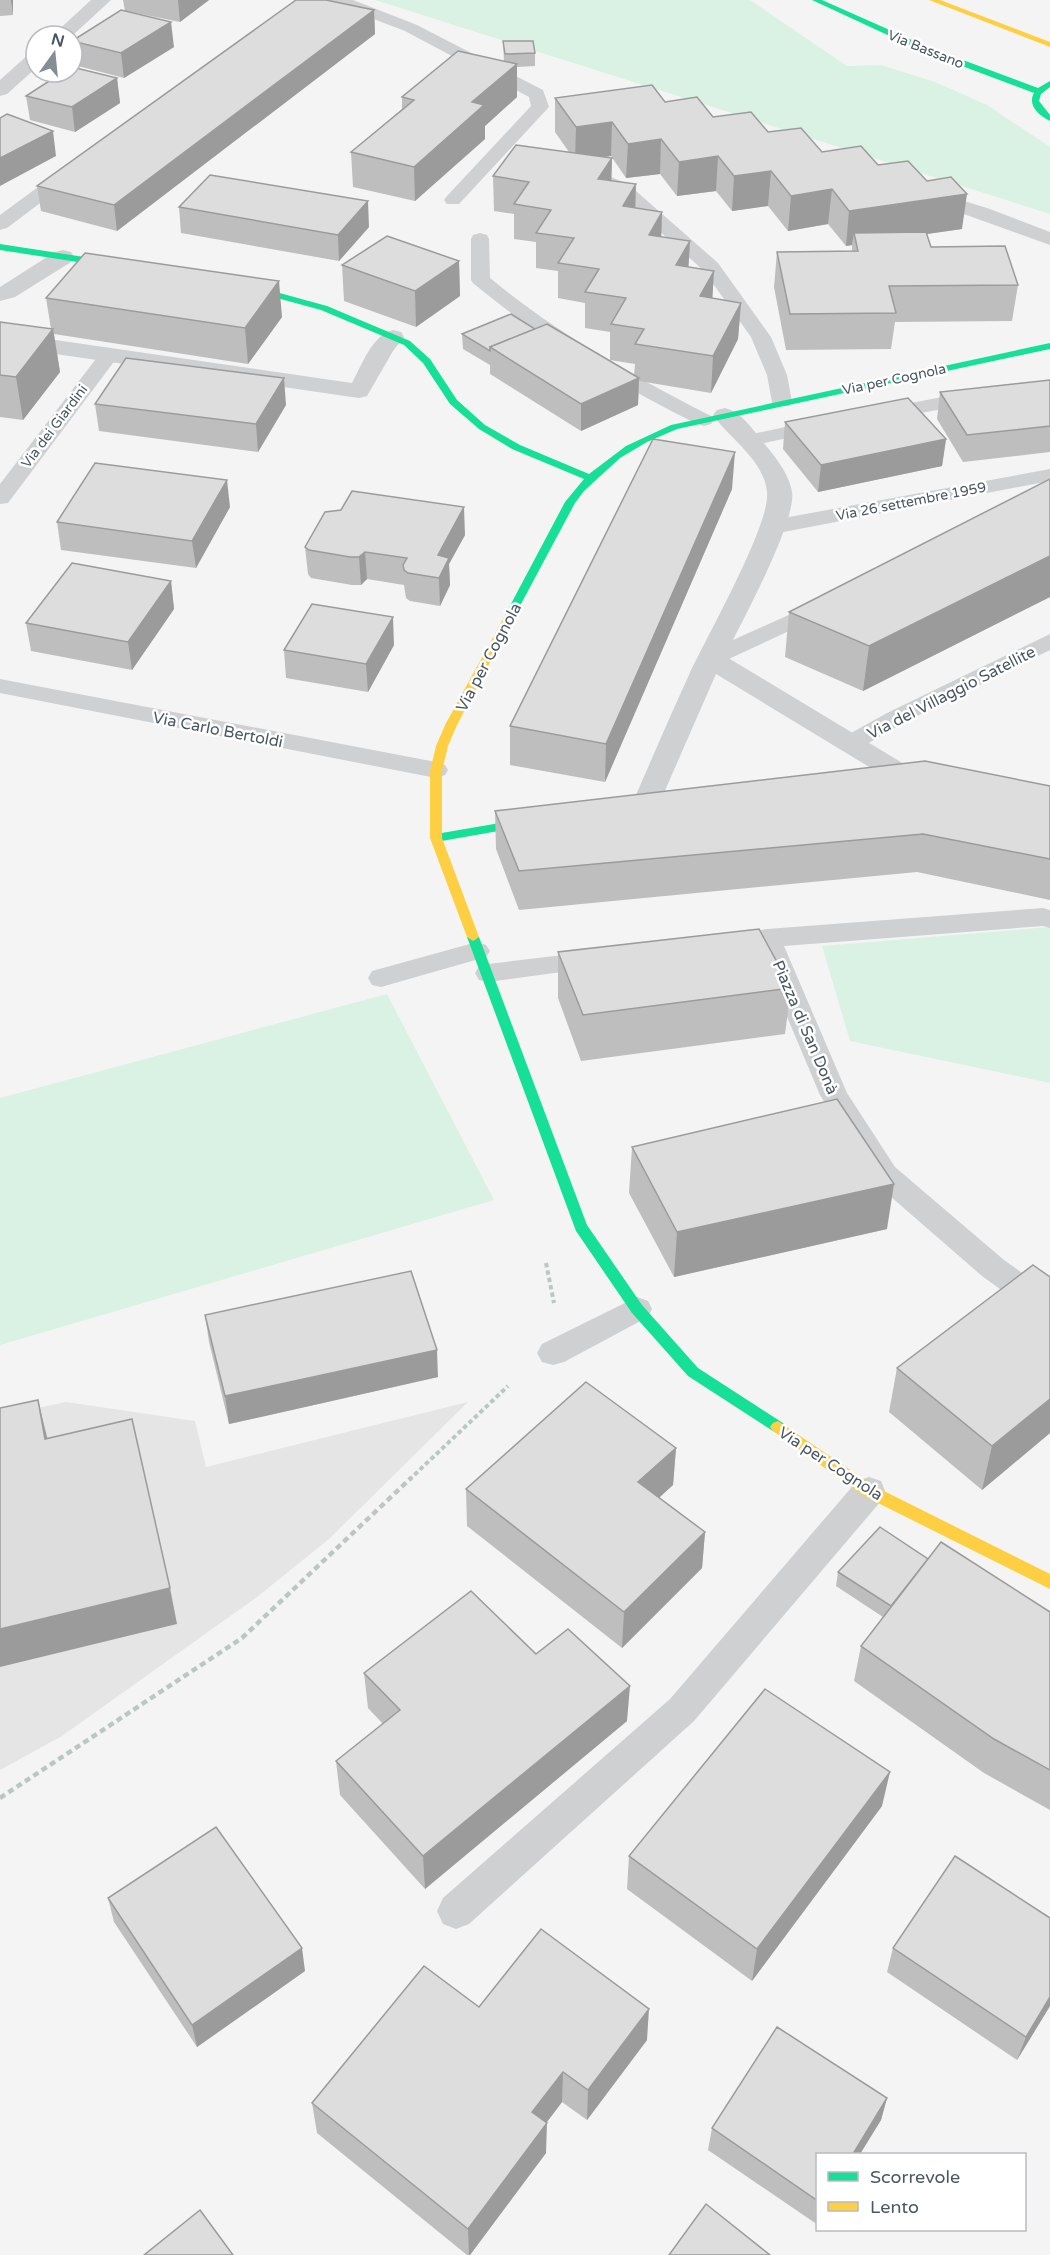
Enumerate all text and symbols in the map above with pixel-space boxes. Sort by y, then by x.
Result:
north arrow [24,24,84,84]
street label: Via Bassano [885,27,966,72]
text: N [49,29,66,52]
street label: Via per Cognola [841,360,948,399]
street label: Via dei Giardini [18,381,91,471]
street label: Via 26 settembre 1959 [835,479,988,524]
street label: Via per Cognola [452,600,526,715]
street label: Via del Villaggio Satellite [864,642,1039,744]
street label: Via Carlo Bertoldi [151,708,285,752]
street label: Piazza di San Donà [768,957,842,1098]
street label: Via per Cognola [774,1423,886,1505]
legend [816,2153,1026,2231]
text: Scorrevole [870,2166,960,2188]
text: Lento [870,2196,919,2218]

